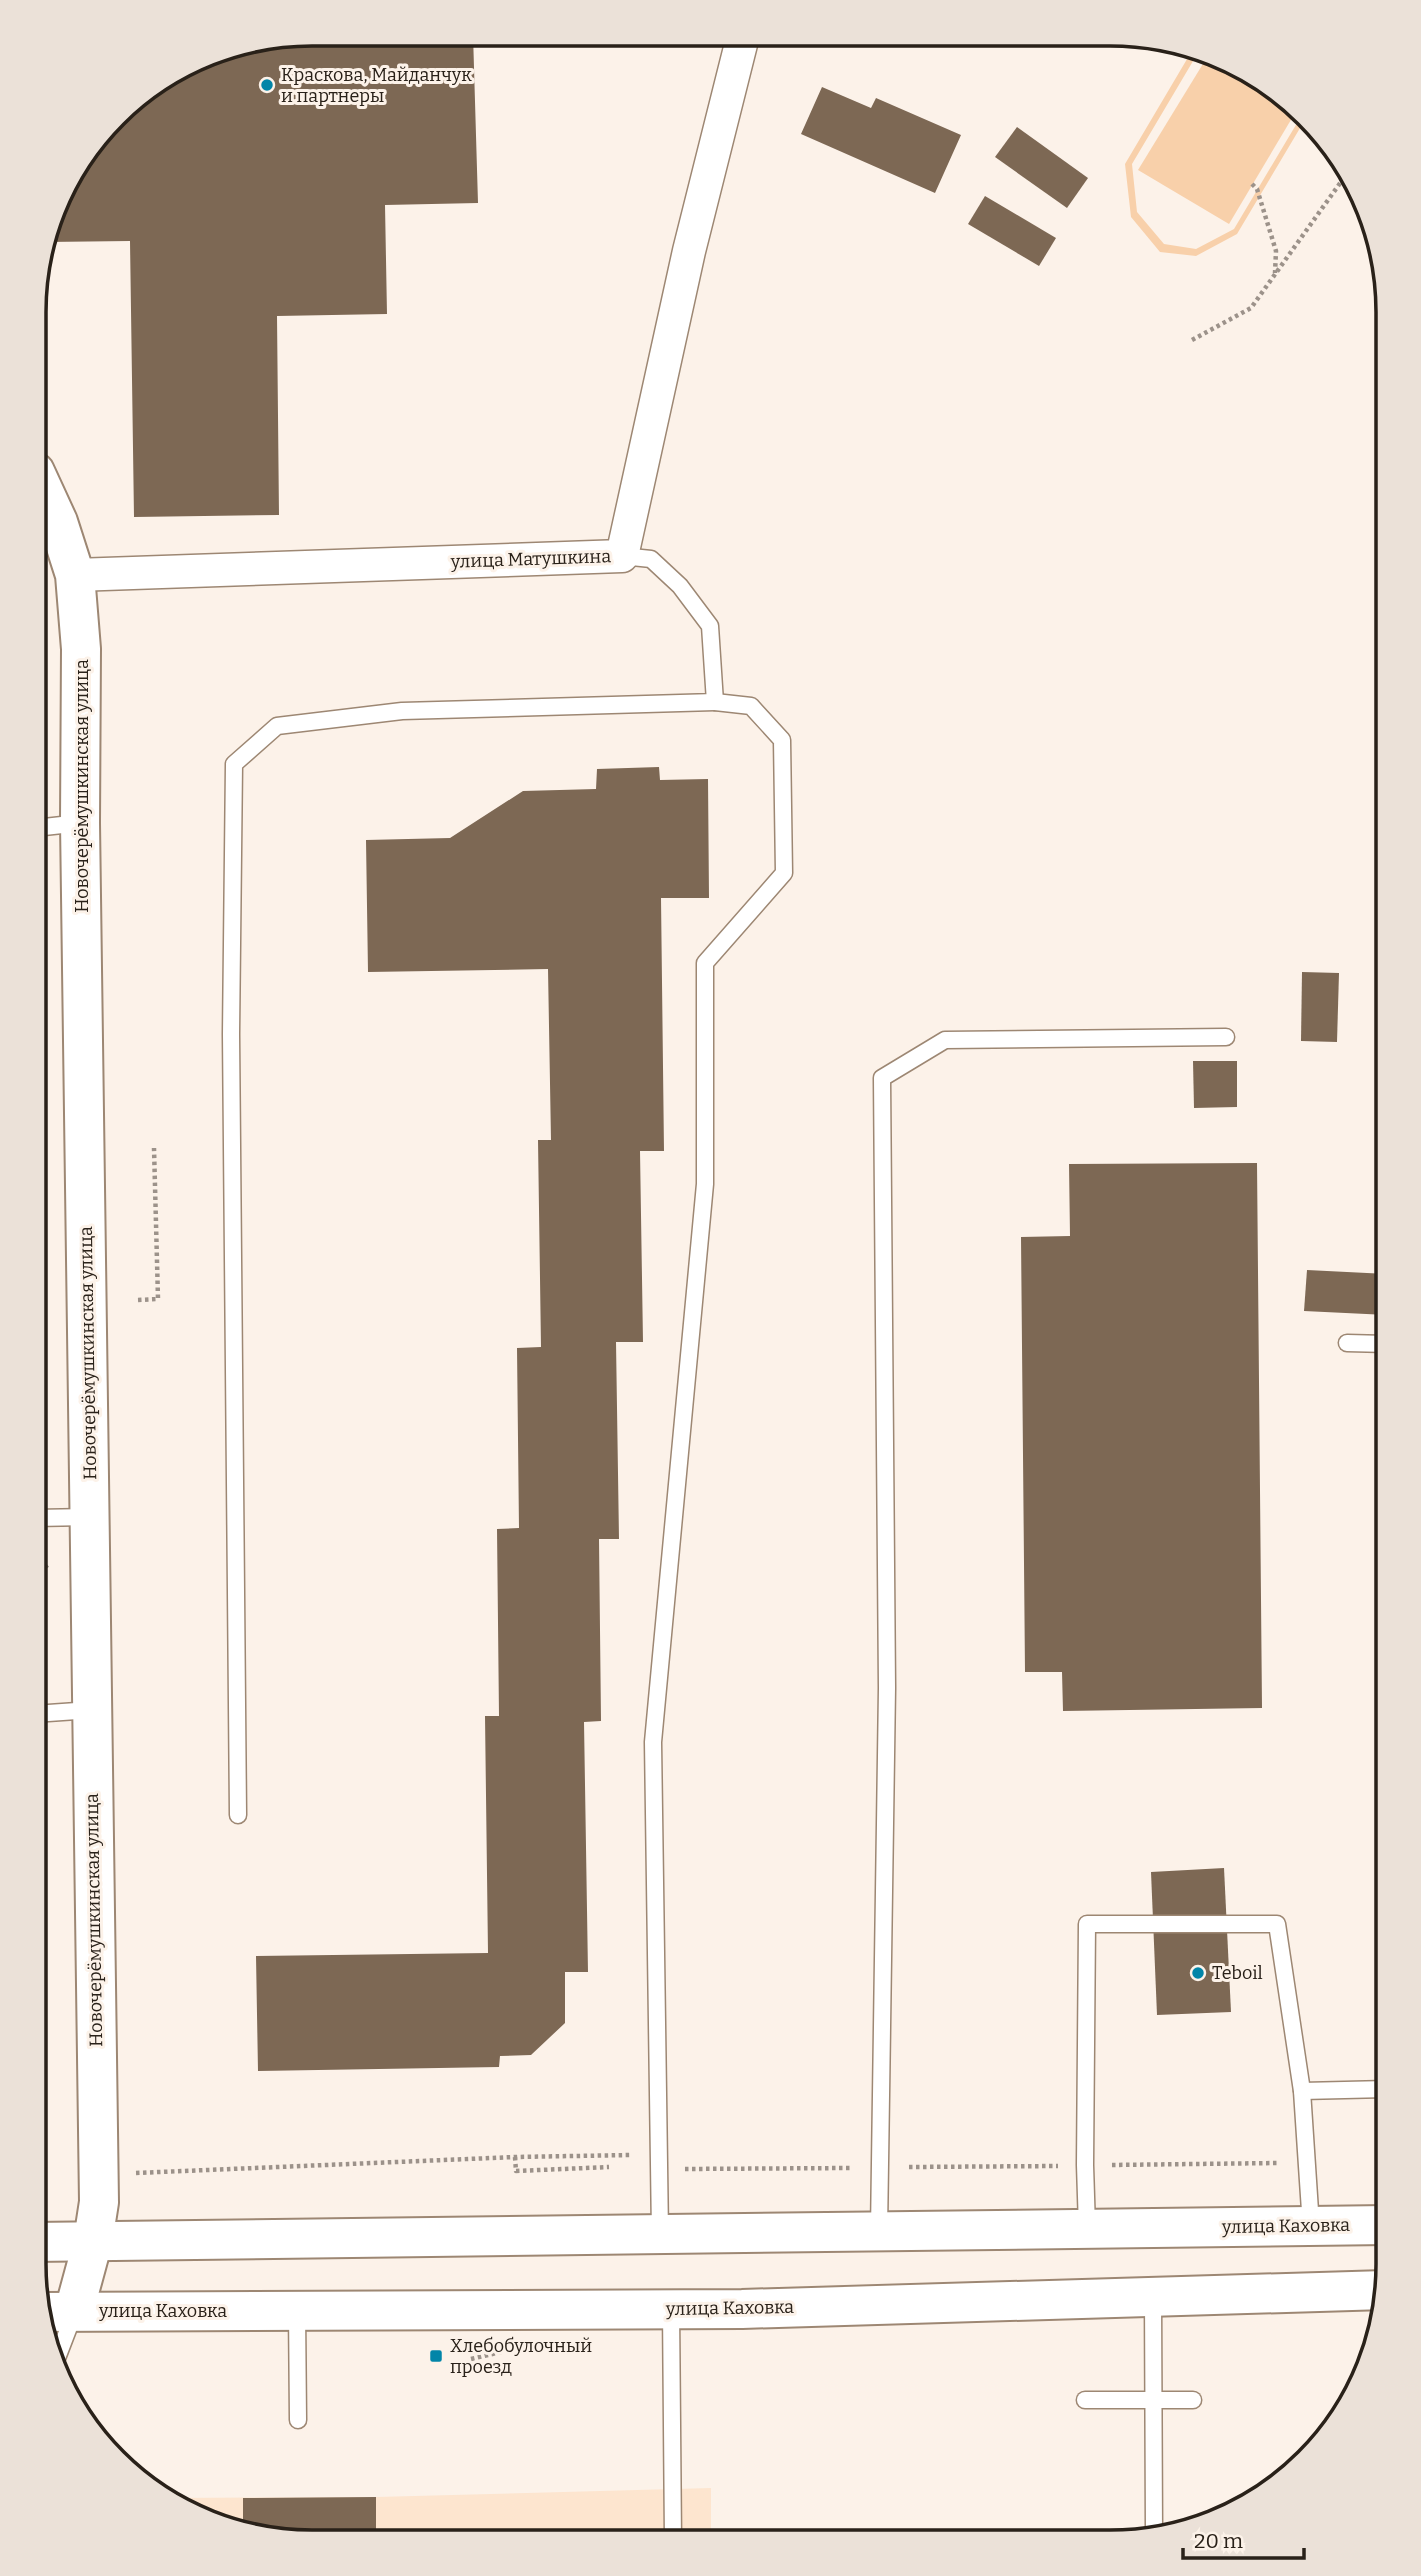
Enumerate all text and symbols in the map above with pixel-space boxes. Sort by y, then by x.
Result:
place label: Краскова, Майданчук и партнеры [281,64,472,107]
marker: Краскова, Майданчук и партнеры [259,77,275,93]
street label: улица Матушкина [450,545,612,573]
street label: Новочерёмушкинская улица [71,659,93,913]
street label: Новочерёмушкинская улица [75,1226,101,1480]
street label: Новочерёмушкинская улица [81,1793,107,2047]
place label: Teboil [1212,1962,1263,1984]
marker: Teboil [1190,1965,1206,1981]
street label: улица Каховка [1221,2214,1350,2238]
street label: улица Каховка [665,2296,794,2320]
street label: улица Каховка [98,2300,227,2322]
place label: Хлебобулочный проезд [450,2335,592,2378]
marker: Хлебобулочный проезд [428,2348,444,2364]
scale bar [1183,2516,1304,2560]
text: 20 m [1194,2528,1243,2554]

